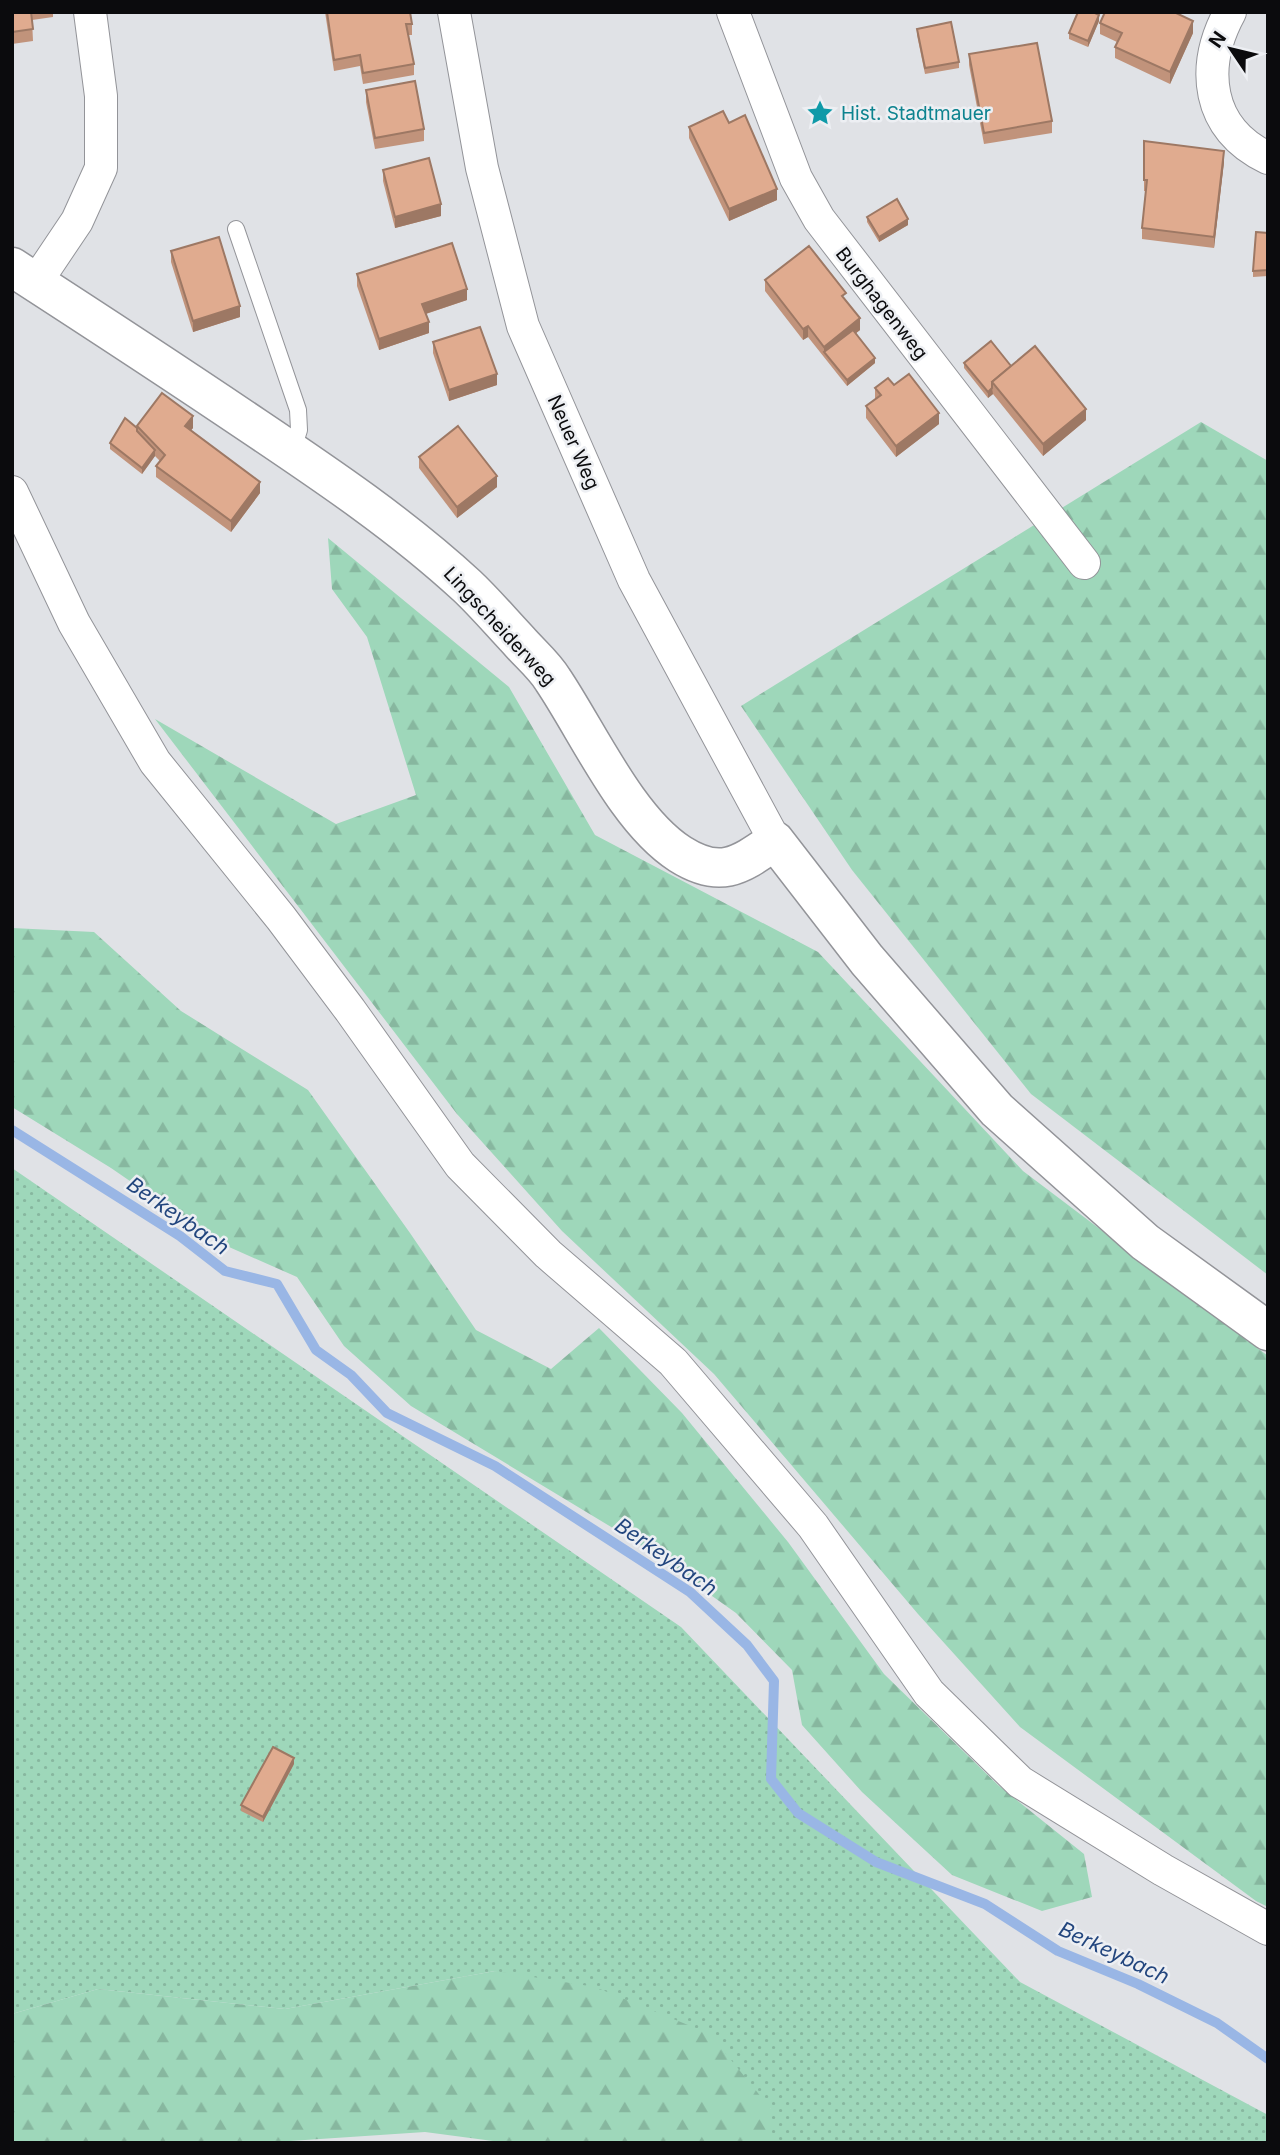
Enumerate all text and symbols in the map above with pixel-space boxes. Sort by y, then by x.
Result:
north arrow [1196,14,1266,84]
text: N [1204,27,1231,52]
place icon: Hist. Stadtmauer [805,98,835,128]
place label: Hist. Stadtmauer [841,102,991,125]
street label: Burghagenweg [831,243,933,364]
street label: Neuer Weg [543,392,605,493]
street label: Lingscheiderweg [439,562,561,690]
water label: Berkeybach [122,1171,234,1260]
water label: Berkeybach [610,1512,722,1601]
water label: Berkeybach [1055,1916,1173,1989]

